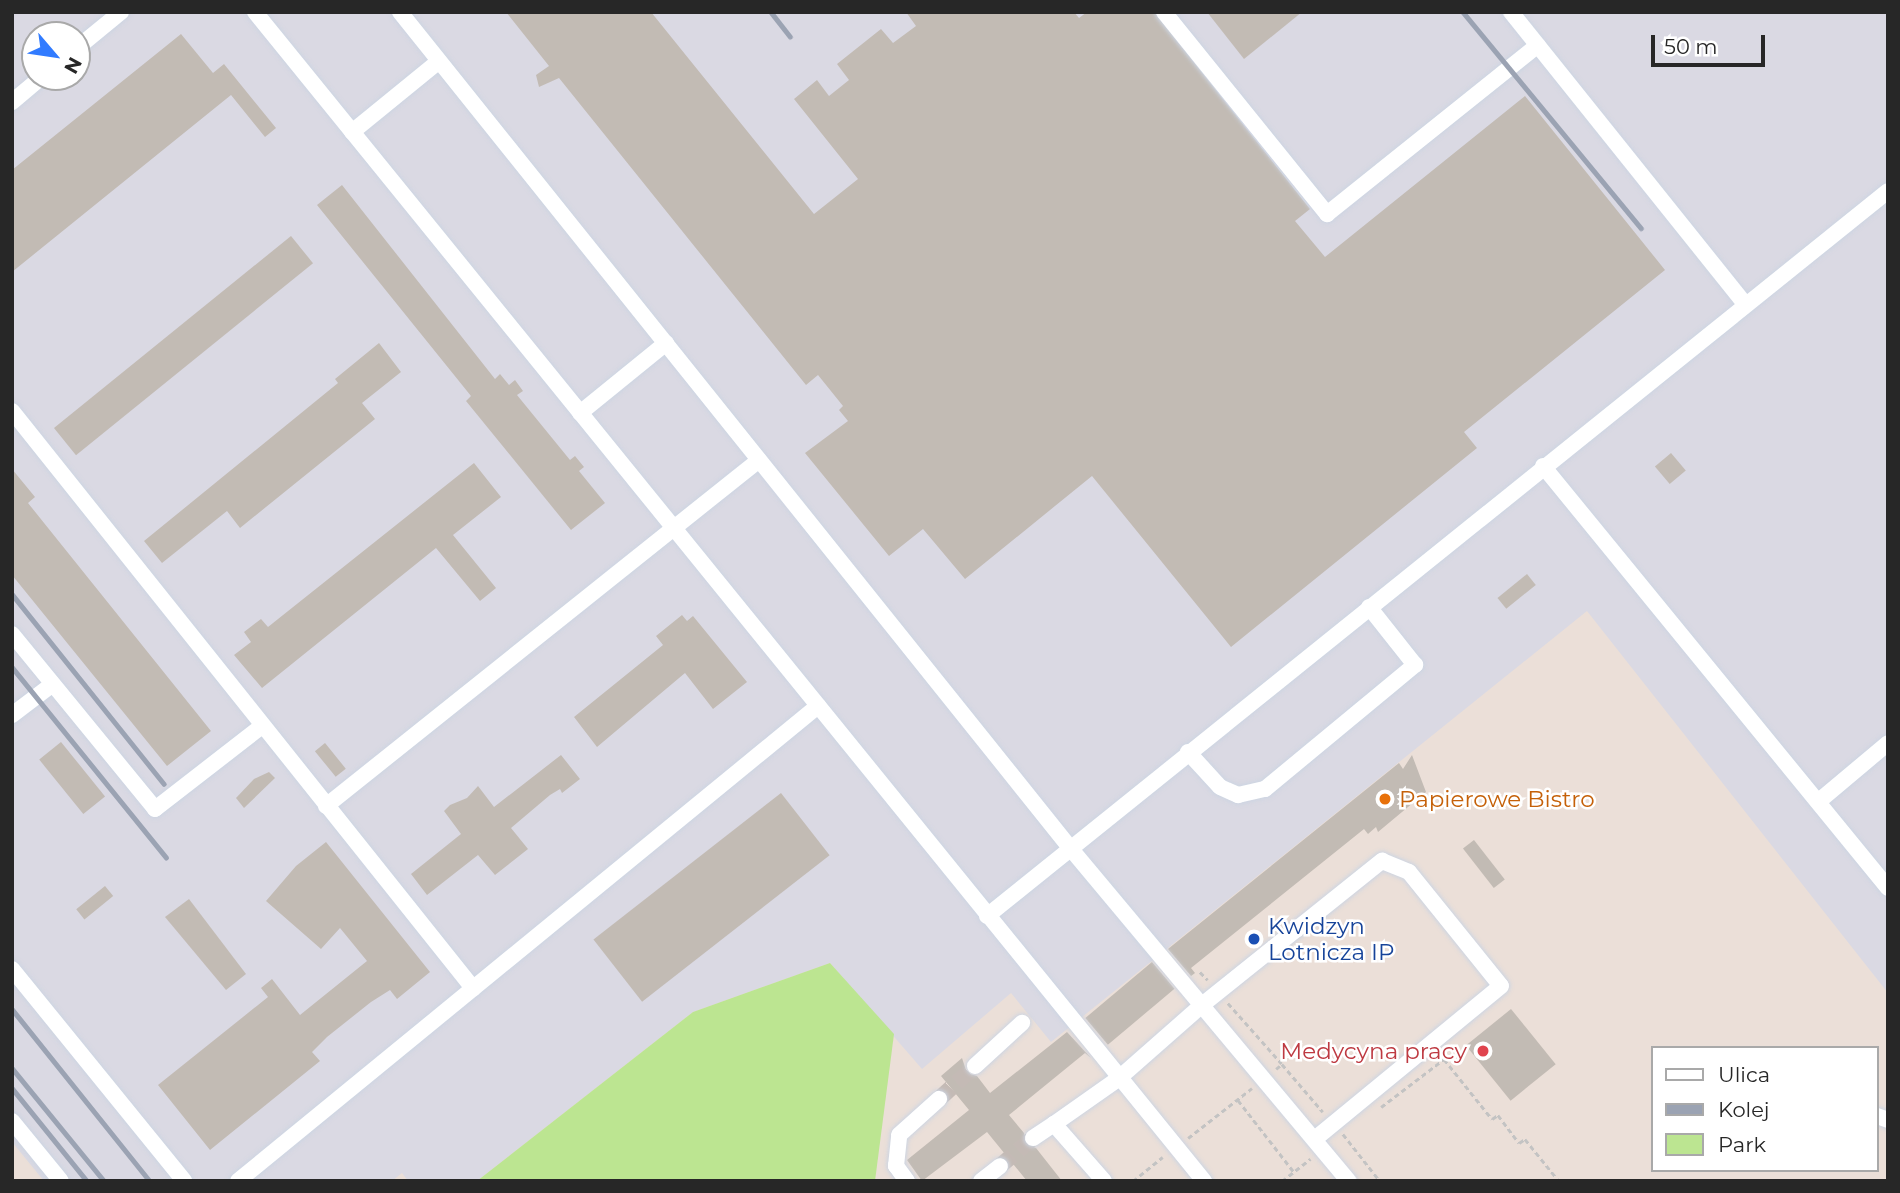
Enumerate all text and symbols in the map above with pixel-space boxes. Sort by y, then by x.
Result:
north arrow [21,21,91,91]
scale bar [1655,21,1769,65]
text: 50 m [1664,34,1718,59]
text: N [59,53,87,78]
place label: Papierowe Bistro [1399,785,1595,813]
marker: Papierowe Bistro [1377,791,1393,807]
place label: Kwidzyn Lotnicza IP [1268,912,1394,966]
marker: Kwidzyn Lotnicza IP [1246,931,1262,947]
place label: Medycyna pracy [1280,1037,1467,1065]
marker: Medycyna pracy [1473,1041,1493,1061]
legend [1652,1046,1879,1172]
text: Ulica [1718,1062,1770,1087]
text: Kolej [1718,1097,1770,1122]
text: Park [1718,1132,1766,1157]

